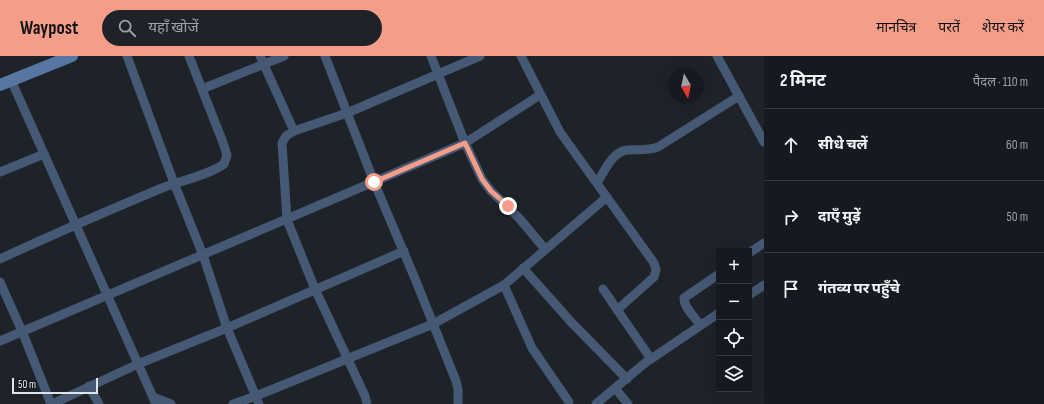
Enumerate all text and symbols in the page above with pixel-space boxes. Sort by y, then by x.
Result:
search box [102,10,382,46]
text: Waypost [20,17,78,40]
icon: search [116,17,138,39]
text: यहाँ खोजें [148,18,199,37]
text: मानचित्र [876,19,916,36]
text: परतें [938,19,960,36]
text: शेयर करें [982,19,1024,36]
north arrow [668,68,704,104]
text: 2 मिनट [780,71,826,91]
text: पैदल · 110 m [973,74,1028,90]
icon: ahead [780,134,802,156]
text: सीधे चलें [818,135,868,154]
text: 60 m [1006,137,1028,153]
route start [365,173,383,191]
route end [499,197,517,215]
icon: right [780,206,802,228]
text: दाएँ मुड़ें [818,207,861,226]
text: 50 m [1007,209,1028,225]
map controls [716,248,752,392]
button: + [716,248,752,284]
icon: arrive [780,278,802,300]
text: गंतव्य पर पहुँचे [818,279,900,298]
button: − [716,284,752,320]
button: locate [716,320,752,356]
button: layers [716,356,752,392]
scale bar [12,376,98,395]
text: 50 m [18,378,36,391]

